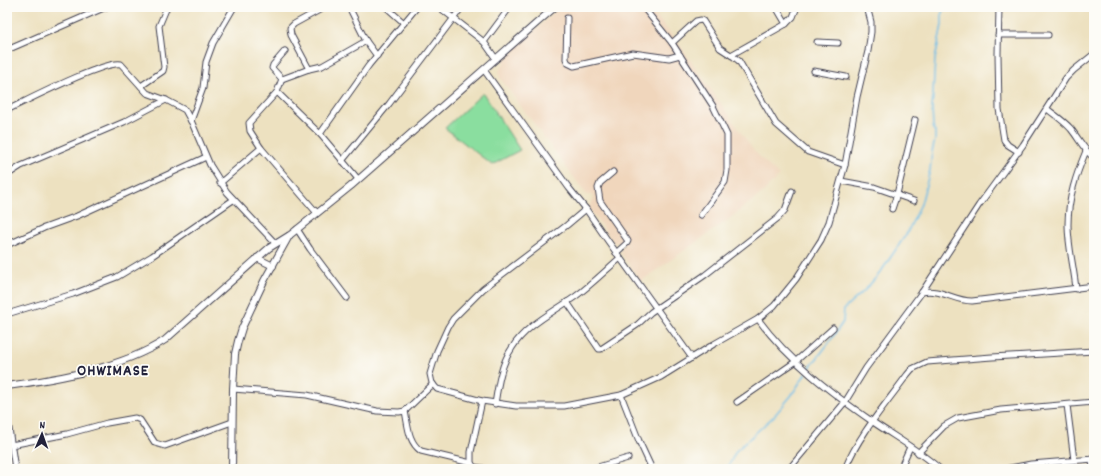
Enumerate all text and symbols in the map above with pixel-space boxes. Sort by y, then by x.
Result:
district label: OHWIMASE [77,360,149,383]
north arrow [22,414,62,454]
text: N [39,418,46,434]

